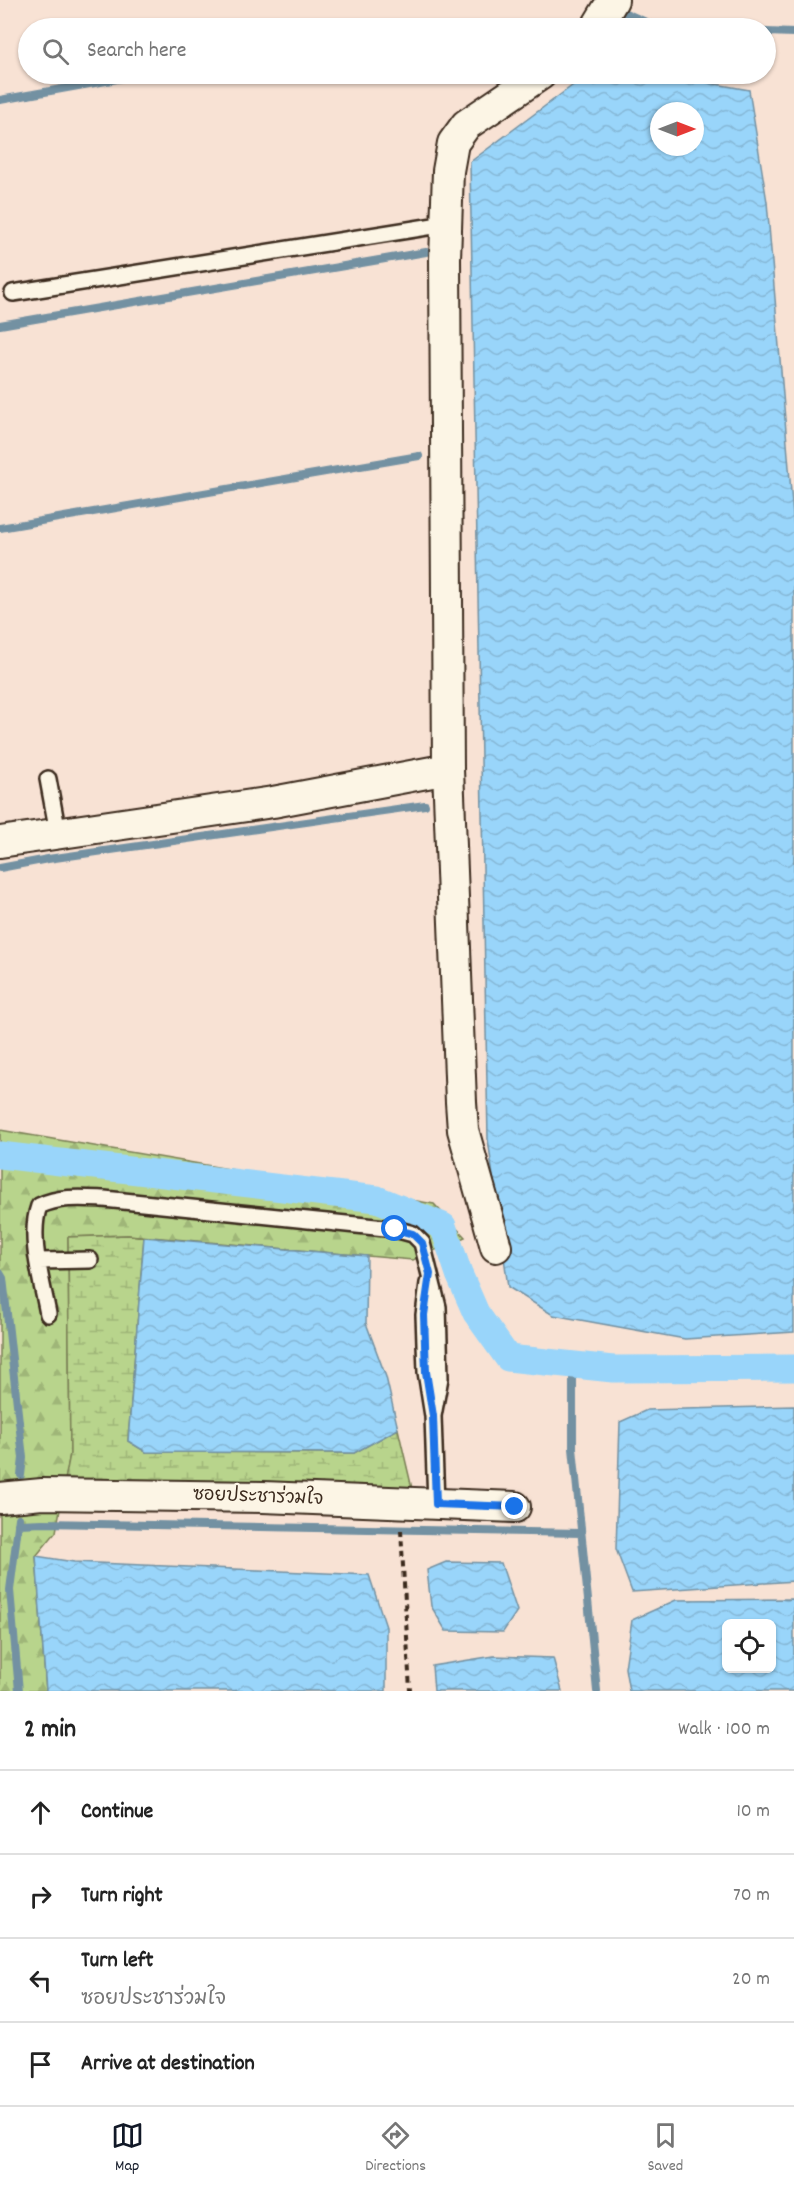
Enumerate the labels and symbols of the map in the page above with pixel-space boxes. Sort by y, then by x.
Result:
north arrow [650,102,704,156]
route start [381,1215,407,1241]
street label: ซอยประชาร่วมใจ [192,1480,324,1513]
route end [501,1493,527,1519]

